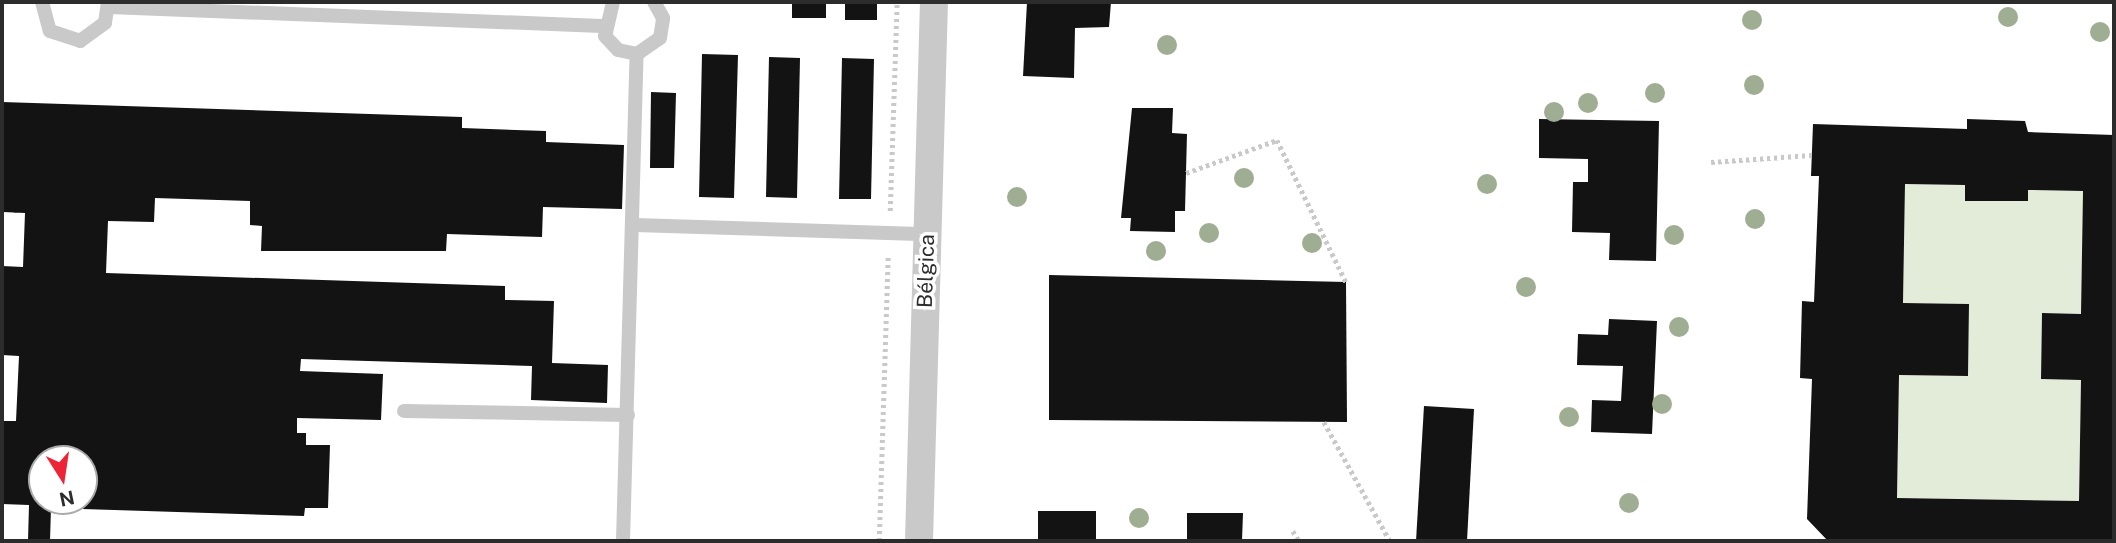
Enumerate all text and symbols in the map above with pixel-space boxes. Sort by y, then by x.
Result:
street label: Bélgica [912,234,940,308]
north arrow [28,445,98,515]
text: N [57,486,77,511]

